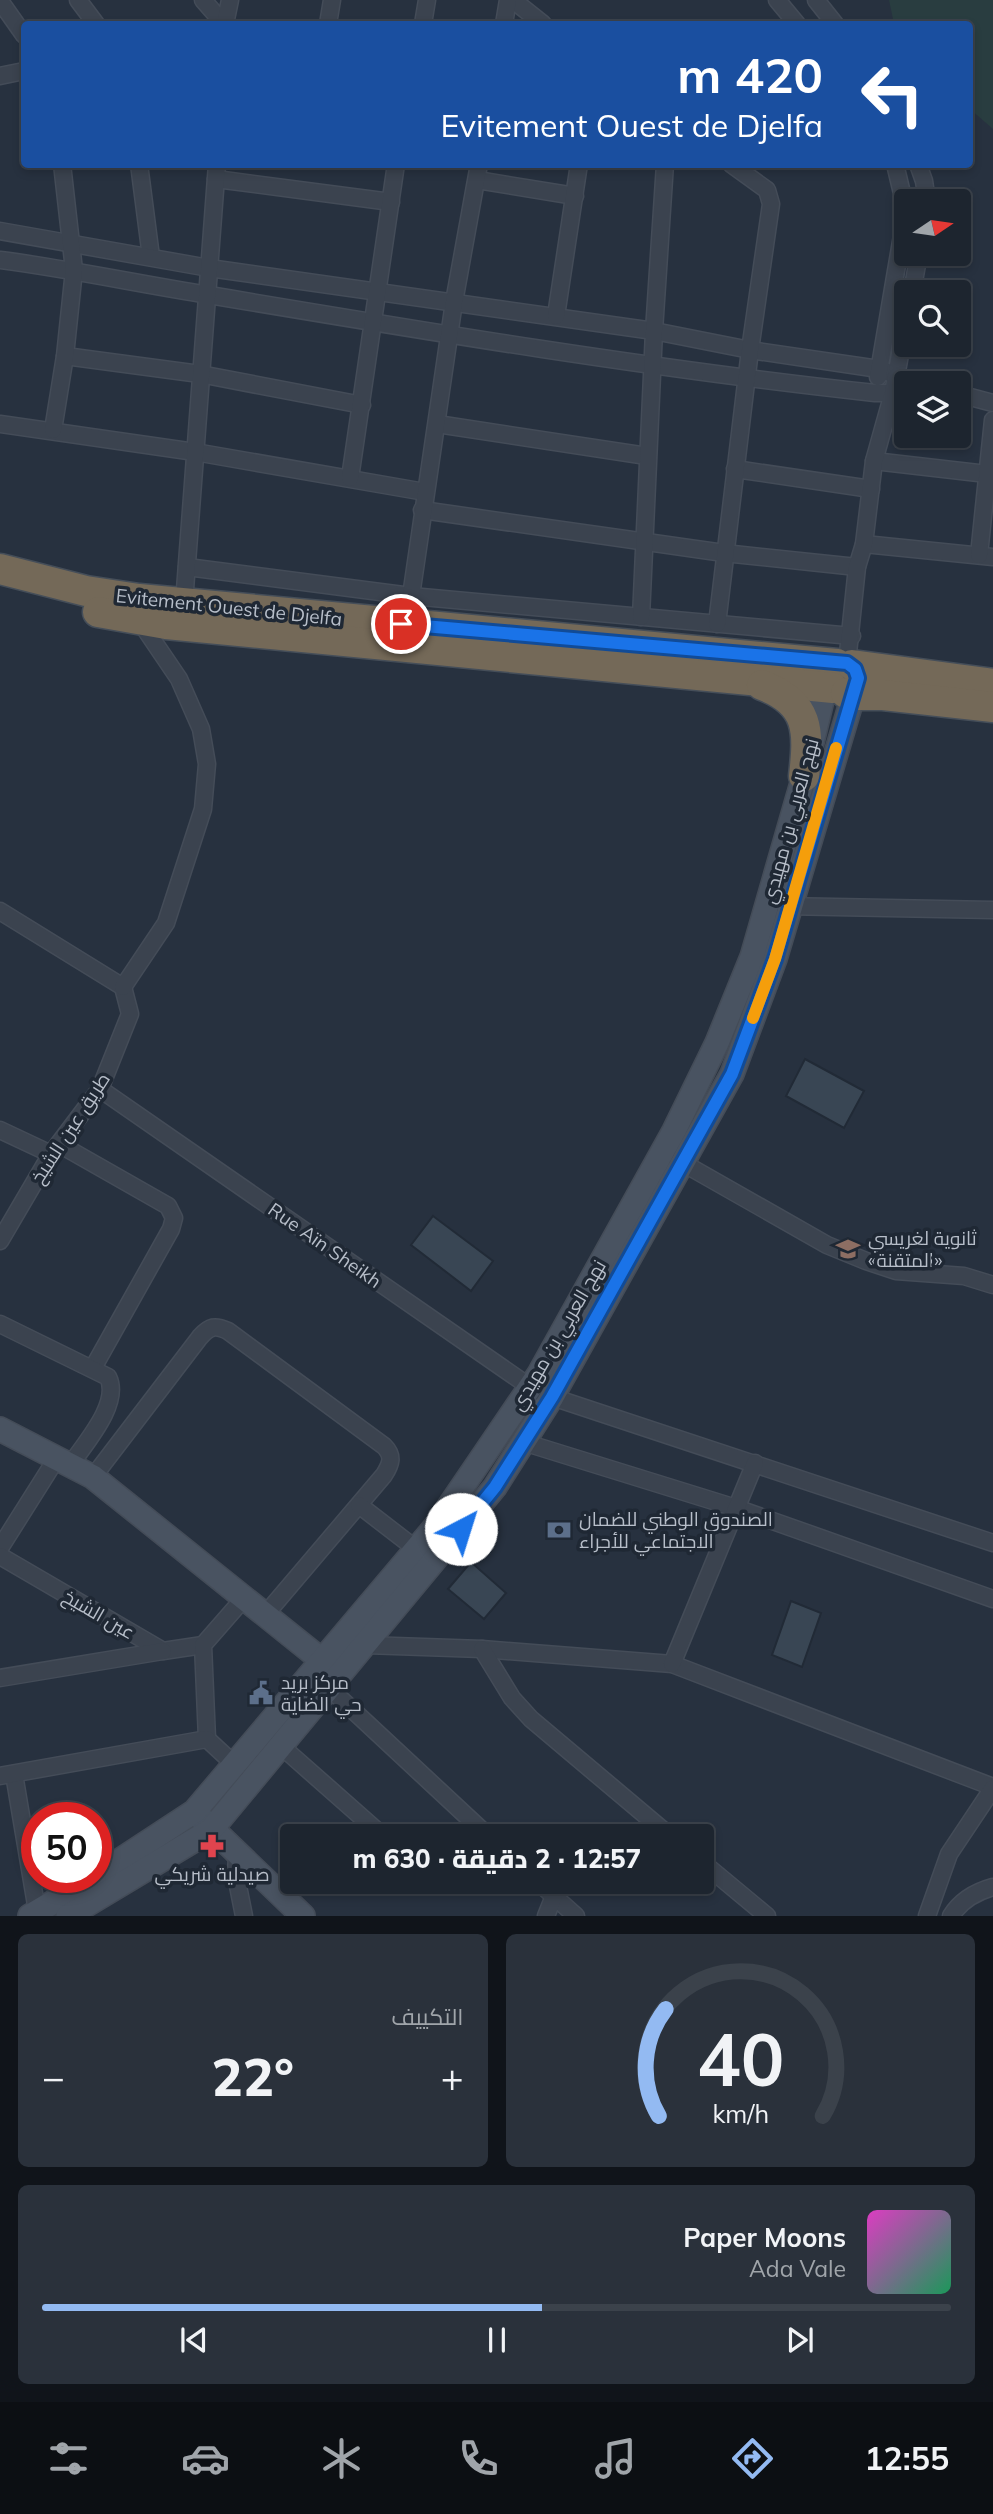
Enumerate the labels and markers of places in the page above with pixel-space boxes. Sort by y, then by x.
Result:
pin [371,594,431,654]
place label: ثانوية لغريسي «المتقنة» [868,1226,977,1272]
school or university icon: ثانوية لغريسي «المتقنة» [834,1235,862,1263]
place label: الصندوق الوطني للضمان الاجتماعي للأجراء [579,1507,773,1556]
bank icon: الصندوق الوطني للضمان الاجتماعي للأجراء [545,1516,573,1544]
place label: مركز بريد حي الضاية [281,1670,362,1719]
public building icon: مركز بريد حي الضاية [247,1679,275,1707]
pharmacy icon: صيدلية شريكي [198,1832,226,1860]
place label: صيدلية شريكي [154,1862,270,1889]

